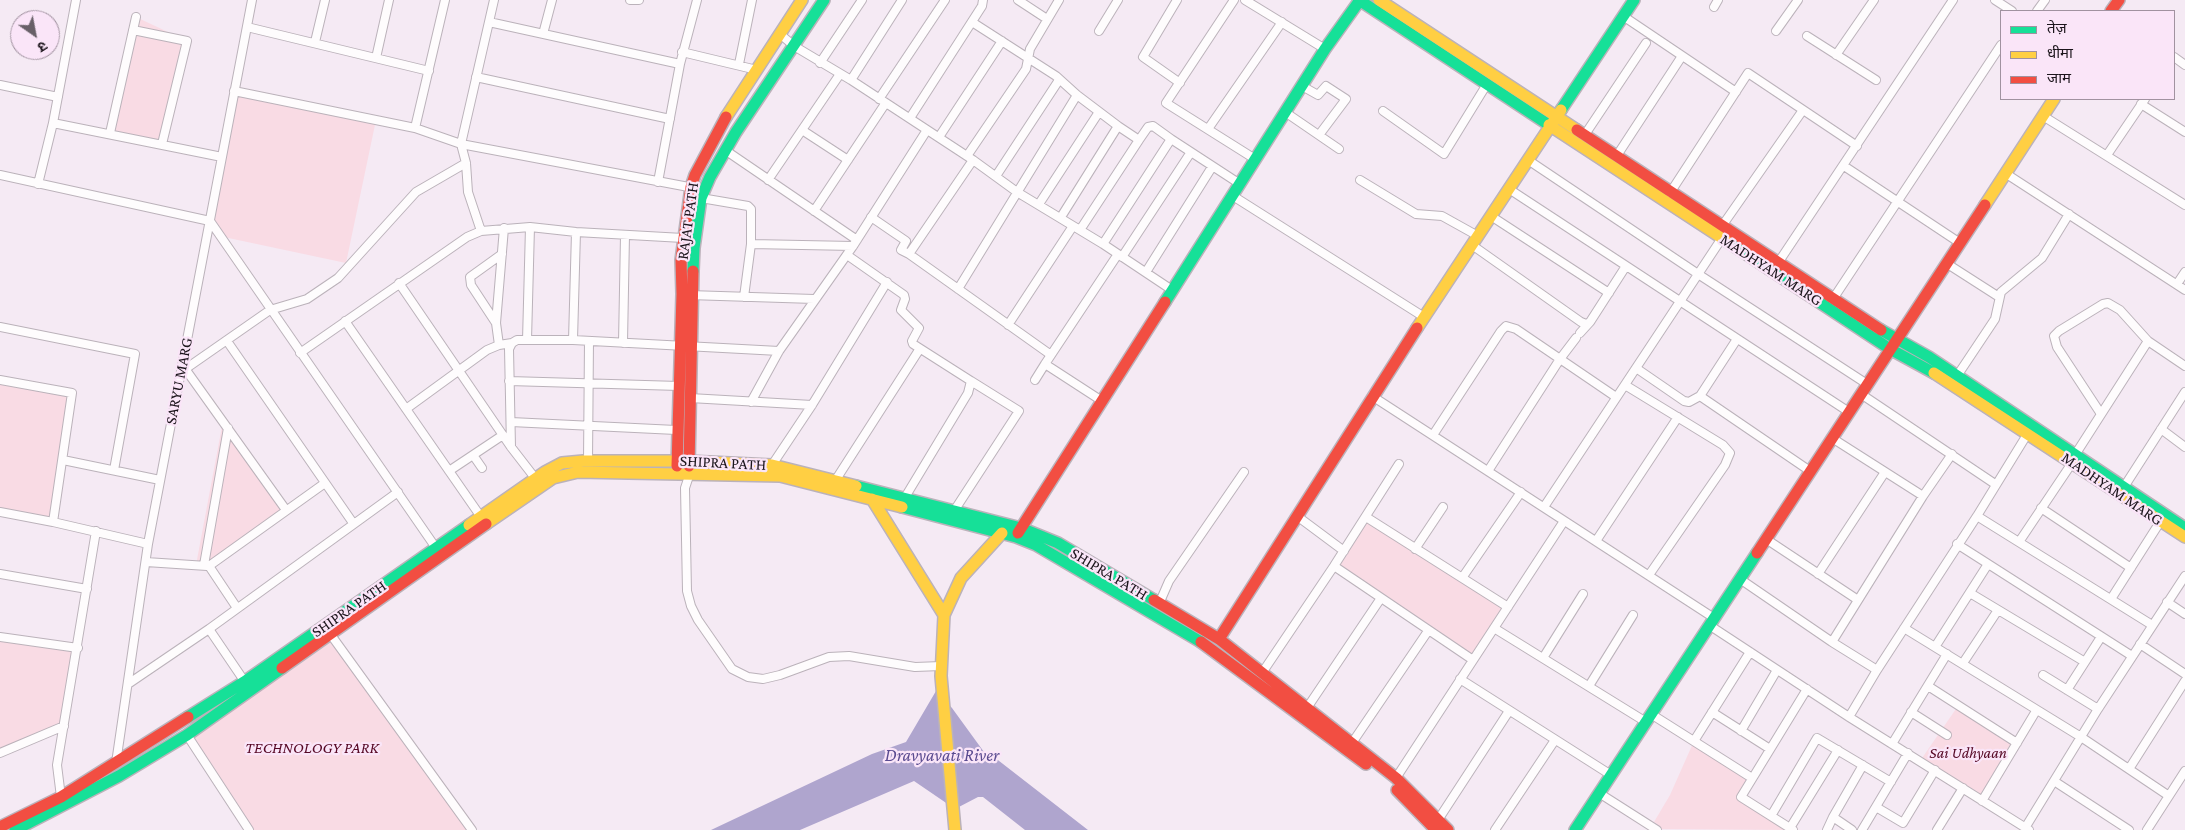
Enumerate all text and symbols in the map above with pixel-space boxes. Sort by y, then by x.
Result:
north arrow [10,10,60,60]
legend [2000,10,2175,100]
text: तेज़ [2047,20,2067,36]
text: उ [35,38,50,56]
text: धीमा [2047,45,2073,61]
text: जाम [2047,70,2071,86]
street label: RAJAT PATH [673,181,703,261]
street label: MADHYAM MARG [1716,230,1826,310]
street label: SARYU MARG [161,336,197,426]
street label: MADHYAM MARG [2058,448,2166,530]
street label: SHIPRA PATH [679,451,767,475]
street label: SHIPRA PATH [1067,543,1151,605]
street label: SHIPRA PATH [308,576,390,642]
park label: TECHNOLOGY PARK [245,738,379,758]
park label: Sai Udhyaan [1929,743,2007,763]
water label: Dravyavati River [885,744,999,766]

